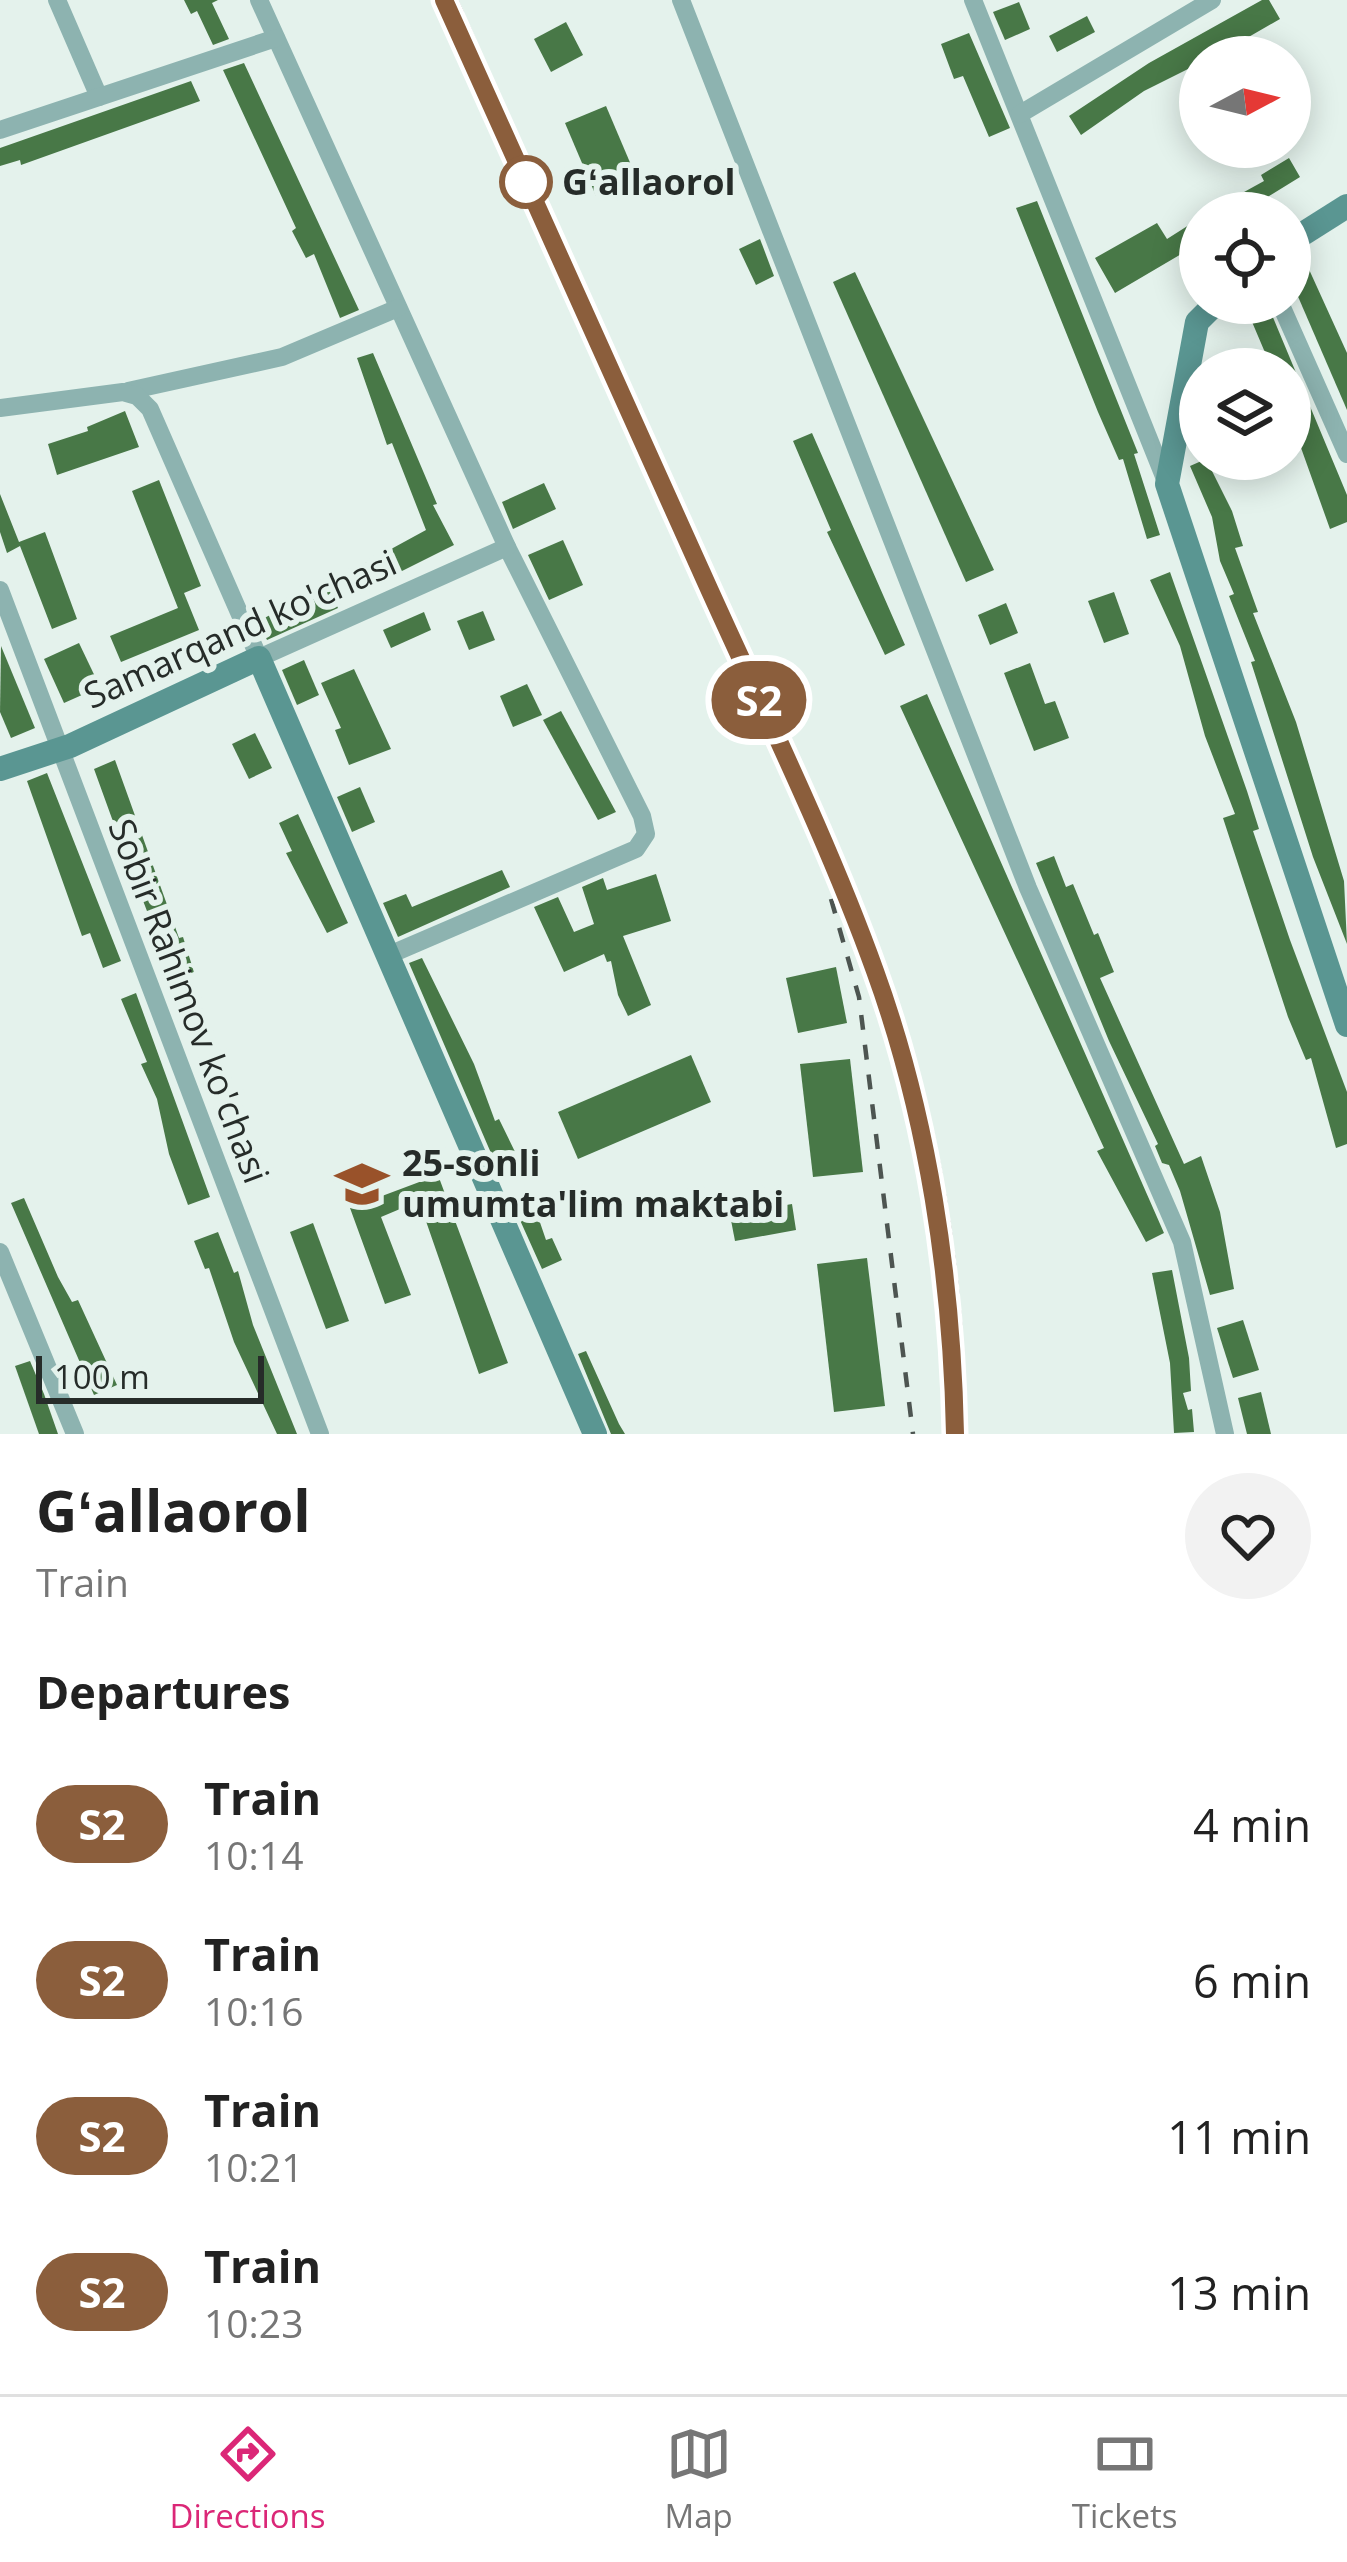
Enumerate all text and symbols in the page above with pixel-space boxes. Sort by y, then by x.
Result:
north arrow [1179,36,1311,168]
map controls [1179,36,1311,480]
marker: Gʻallaorol [501,157,551,207]
place label: Gʻallaorol [562,157,735,206]
button: locate [1179,192,1311,324]
button: layers [1179,348,1311,480]
street label: Samarqand ko'chasi [76,538,404,720]
line badge: S2 [705,661,813,739]
text: S2 [735,671,783,728]
street label: Sobir Rahimov ko'chasi [97,812,282,1190]
place label: 25-sonli umumta'lim maktabi [402,1138,784,1228]
school or university icon: 25-sonli umumta'lim maktabi [333,1155,391,1213]
scale bar [36,1350,264,1403]
text: 100 m [54,1354,150,1399]
text: Gʻallaorol [36,1471,311,1549]
button: heart [1185,1473,1311,1599]
text: Train [36,1555,129,1608]
text: Departures [36,1661,291,1722]
text: Train [204,1767,321,1828]
text: 4 min [1193,1794,1311,1855]
text: S2 [78,1795,126,1852]
text: 10:14 [204,1828,303,1881]
text: Train [204,1923,321,1984]
text: 6 min [1193,1950,1311,2011]
text: S2 [78,1951,126,2008]
text: 10:16 [204,1984,303,2037]
text: Train [204,2079,321,2140]
text: 11 min [1167,2106,1311,2167]
text: S2 [78,2107,126,2164]
text: 10:21 [204,2140,303,2193]
text: Train [204,2235,321,2296]
text: 13 min [1167,2262,1311,2323]
text: S2 [78,2263,126,2320]
text: 10:23 [204,2296,303,2349]
tab: Directions [170,2421,326,2538]
tab: Map [665,2421,733,2538]
tab: Tickets [1072,2421,1177,2538]

